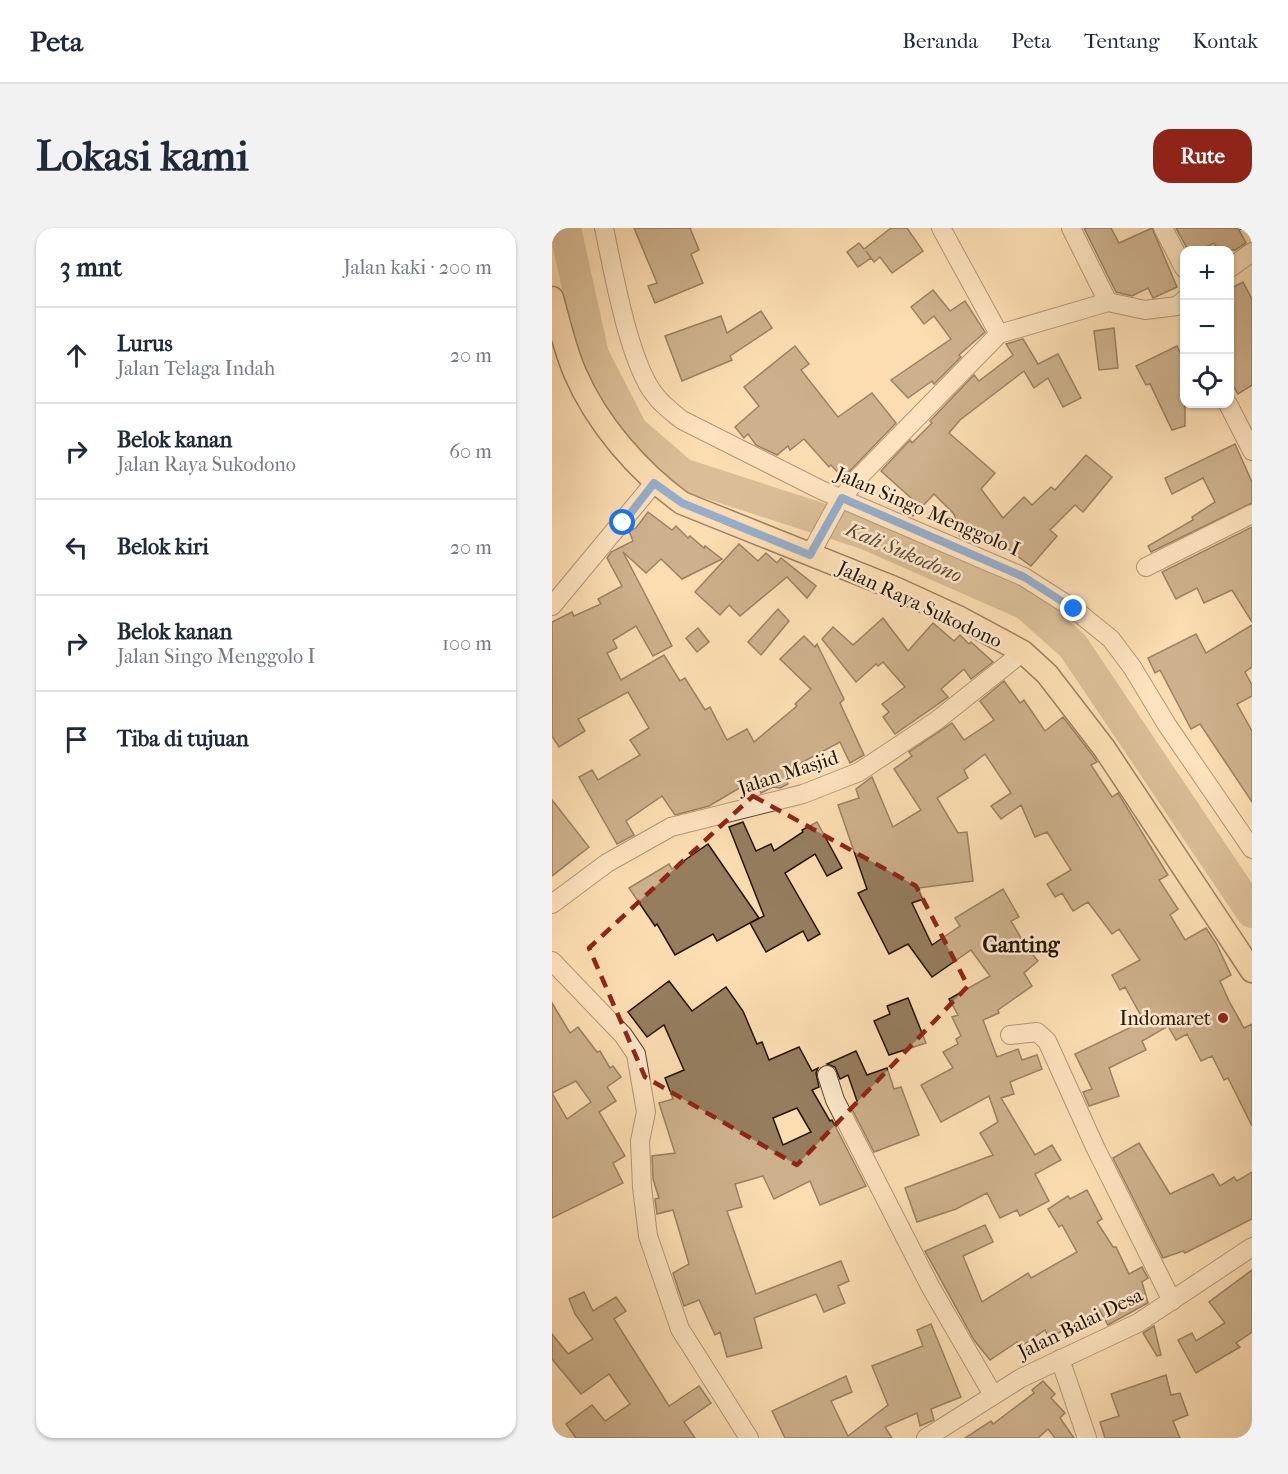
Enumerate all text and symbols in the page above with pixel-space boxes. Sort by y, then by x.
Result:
text: Peta [30,25,83,58]
text: Beranda [902,29,978,53]
text: Peta [1011,29,1051,53]
text: Tentang [1084,29,1160,53]
text: Kontak [1193,29,1258,53]
button: Rute [1153,129,1252,183]
text: Lokasi kami [36,132,249,181]
map controls [1180,246,1234,408]
button: + [1180,246,1234,300]
text: 3 mnt [60,252,122,283]
text: Jalan kaki · 200 m [343,256,492,279]
button: − [1180,300,1234,354]
text: Lurus [117,331,173,357]
icon: ahead [60,339,93,372]
text: 20 m [450,344,492,367]
button: locate [1180,354,1234,408]
text: Jalan Telaga Indah [117,357,275,380]
text: Belok kanan [117,427,232,453]
icon: right [60,435,93,468]
text: 60 m [449,440,492,463]
text: Jalan Raya Sukodono [117,453,296,476]
street label: Jalan Singo Menggolo I [830,461,1024,561]
route start [609,509,635,535]
water label: Kali Sukodono [840,516,966,587]
icon: left [60,531,93,564]
text: Belok kiri [117,534,209,560]
text: 20 m [450,536,492,559]
street label: Jalan Raya Sukodono [832,555,1006,653]
route end [1060,595,1086,621]
text: Belok kanan [117,619,232,645]
icon: right [60,627,93,660]
text: 100 m [442,632,492,655]
text: Jalan Singo Menggolo I [117,645,315,668]
icon: arrive [60,723,93,756]
text: Tiba di tujuan [117,726,249,752]
street label: Jalan Masjid [733,745,842,800]
district label: Ganting [982,932,1061,958]
place label: Indomaret [1119,1007,1211,1030]
marker: Indomaret [1216,1011,1230,1025]
street label: Jalan Balai Desa [1012,1283,1147,1364]

